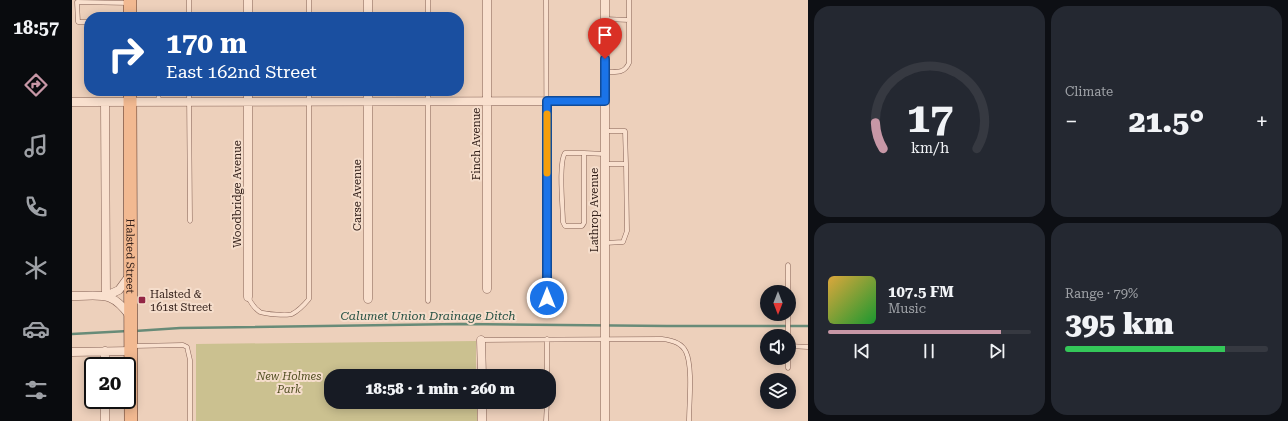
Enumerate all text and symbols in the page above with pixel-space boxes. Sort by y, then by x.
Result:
text: 18:57 [13,17,59,38]
pin [588,18,622,59]
icon: arrive [594,24,616,46]
text: 170 m [166,27,247,60]
icon: right [100,28,152,80]
text: East 162nd Street [166,61,317,82]
icon: directions [22,71,50,99]
text: Climate [1065,84,1113,99]
text: 17 [906,93,953,142]
text: 21.5° [1129,104,1204,139]
street label: Finch Avenue [470,108,483,180]
text: − [1065,109,1077,134]
text: + [1256,109,1268,134]
icon: music [22,132,50,160]
street label: Woodbridge Avenue [231,140,244,248]
text: km/h [910,140,949,156]
street label: Carse Avenue [351,159,364,231]
street label: Lathrop Avenue [588,168,601,252]
icon: phone [22,193,50,221]
street label: Halsted Street [123,218,137,294]
icon: climate [22,254,50,282]
position arrow [526,277,568,319]
text: 107.5 FM [888,283,954,301]
north arrow [760,285,796,321]
map controls [760,285,796,409]
text: Range · 79% [1065,286,1138,301]
place label: Halsted & 161st Street [150,288,212,314]
marker: Halsted & 161st Street [137,295,147,305]
text: Music [888,301,926,316]
text: 395 km [1065,306,1174,341]
water label: Calumet Union Drainage Ditch [340,309,516,323]
icon: car [22,315,50,343]
button: sound [760,329,796,365]
icon: previous [851,340,873,362]
icon: pause [918,340,940,362]
icon: next [986,340,1008,362]
speed limit sign: 20 [84,357,136,409]
park label: New Holmes Park [256,370,321,396]
button: layers [760,373,796,409]
icon: filters [22,376,50,404]
text: 18:58 · 1 min · 260 m [365,380,515,398]

